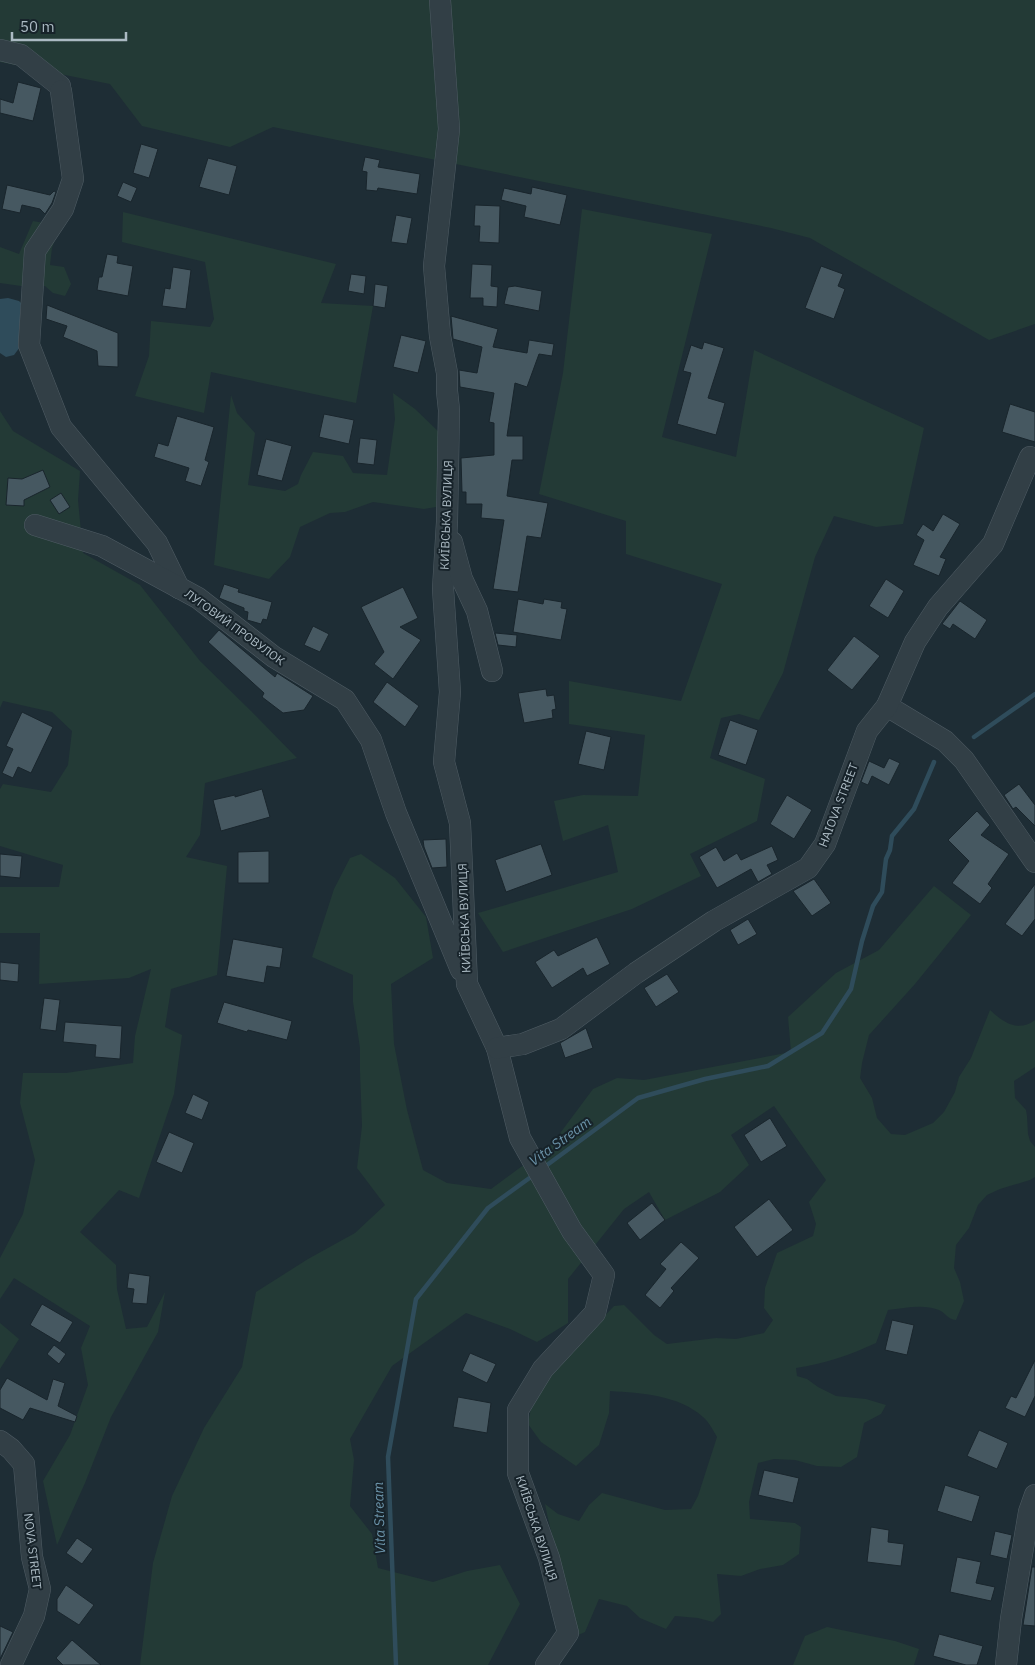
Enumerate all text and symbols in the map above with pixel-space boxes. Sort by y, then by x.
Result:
scale bar [12,10,126,42]
text: 50 m [20,17,55,36]
street label: КИЇВСЬКА ВУЛИЦЯ [437,460,455,570]
street label: ЛУГОВИЙ ПРОВУЛОК [182,586,288,668]
street label: HAIOVA STREET [815,761,861,849]
street label: КИЇВСЬКА ВУЛИЦЯ [455,863,473,973]
water label: Vita Stream [525,1112,595,1170]
street label: КИЇВСЬКА ВУЛИЦЯ [513,1473,561,1583]
water label: Vita Stream [369,1481,389,1555]
street label: NOVA STREET [21,1512,45,1590]

